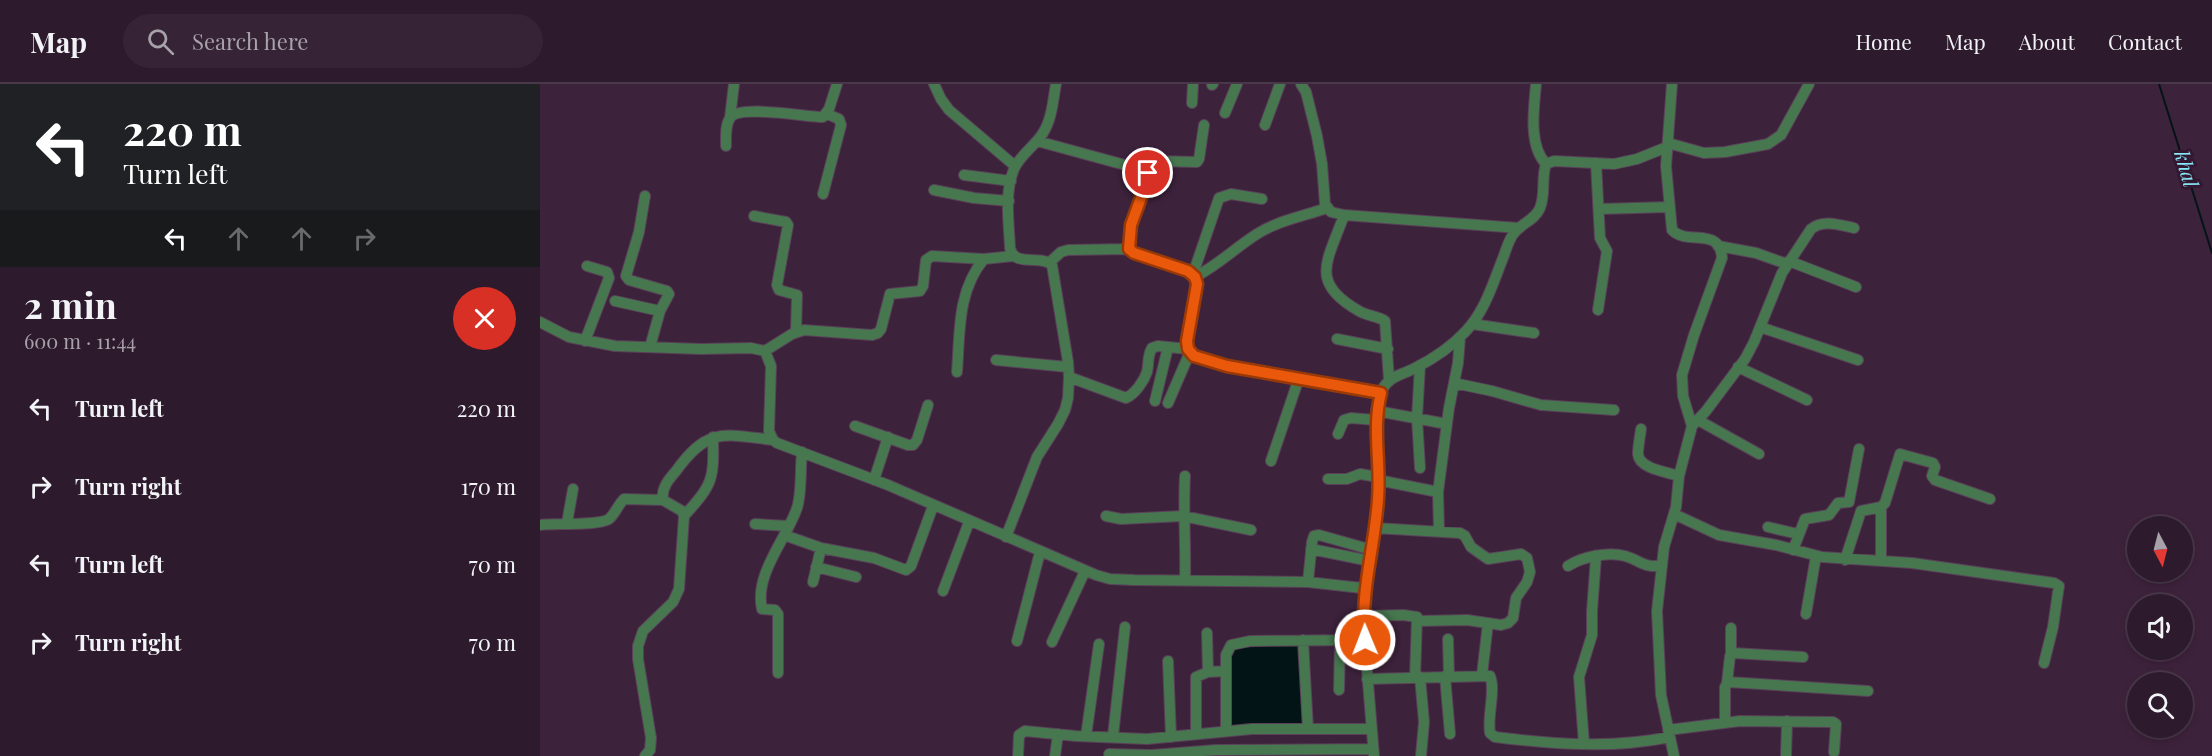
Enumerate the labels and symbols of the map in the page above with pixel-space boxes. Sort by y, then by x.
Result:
water label: khal [2169,146,2206,192]
pin [1122,147,1173,198]
north arrow [2127,516,2193,582]
position arrow [1333,608,1397,672]

